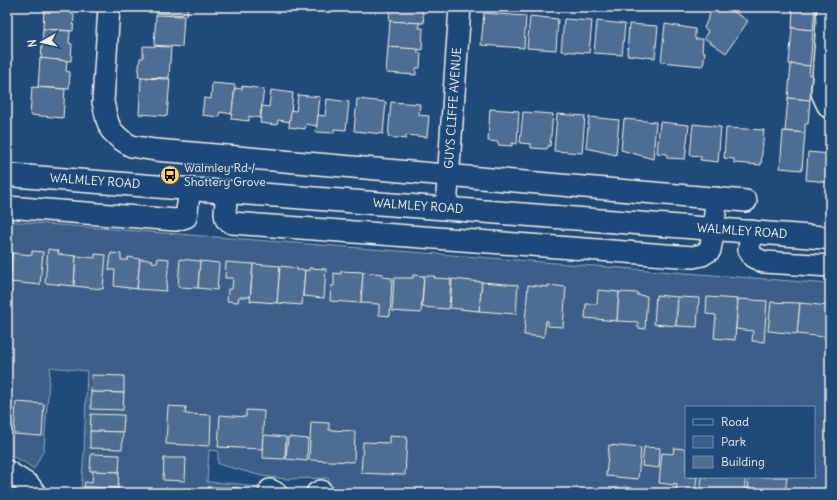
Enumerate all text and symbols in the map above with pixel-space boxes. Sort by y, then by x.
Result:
north arrow [22,22,62,62]
text: N [25,39,40,48]
street label: GUYS CLIFFE AVENUE [441,47,464,169]
place label: Walmley Rd / Shottery Grove [184,160,266,189]
bus stop icon: Walmley Rd / Shottery Grove [159,164,181,186]
street label: WALMLEY ROAD [49,170,141,191]
street label: WALMLEY ROAD [372,195,464,216]
street label: WALMLEY ROAD [696,220,788,241]
legend [685,406,815,478]
text: Road [721,414,749,429]
text: Park [721,434,746,449]
text: Building [721,454,765,469]

